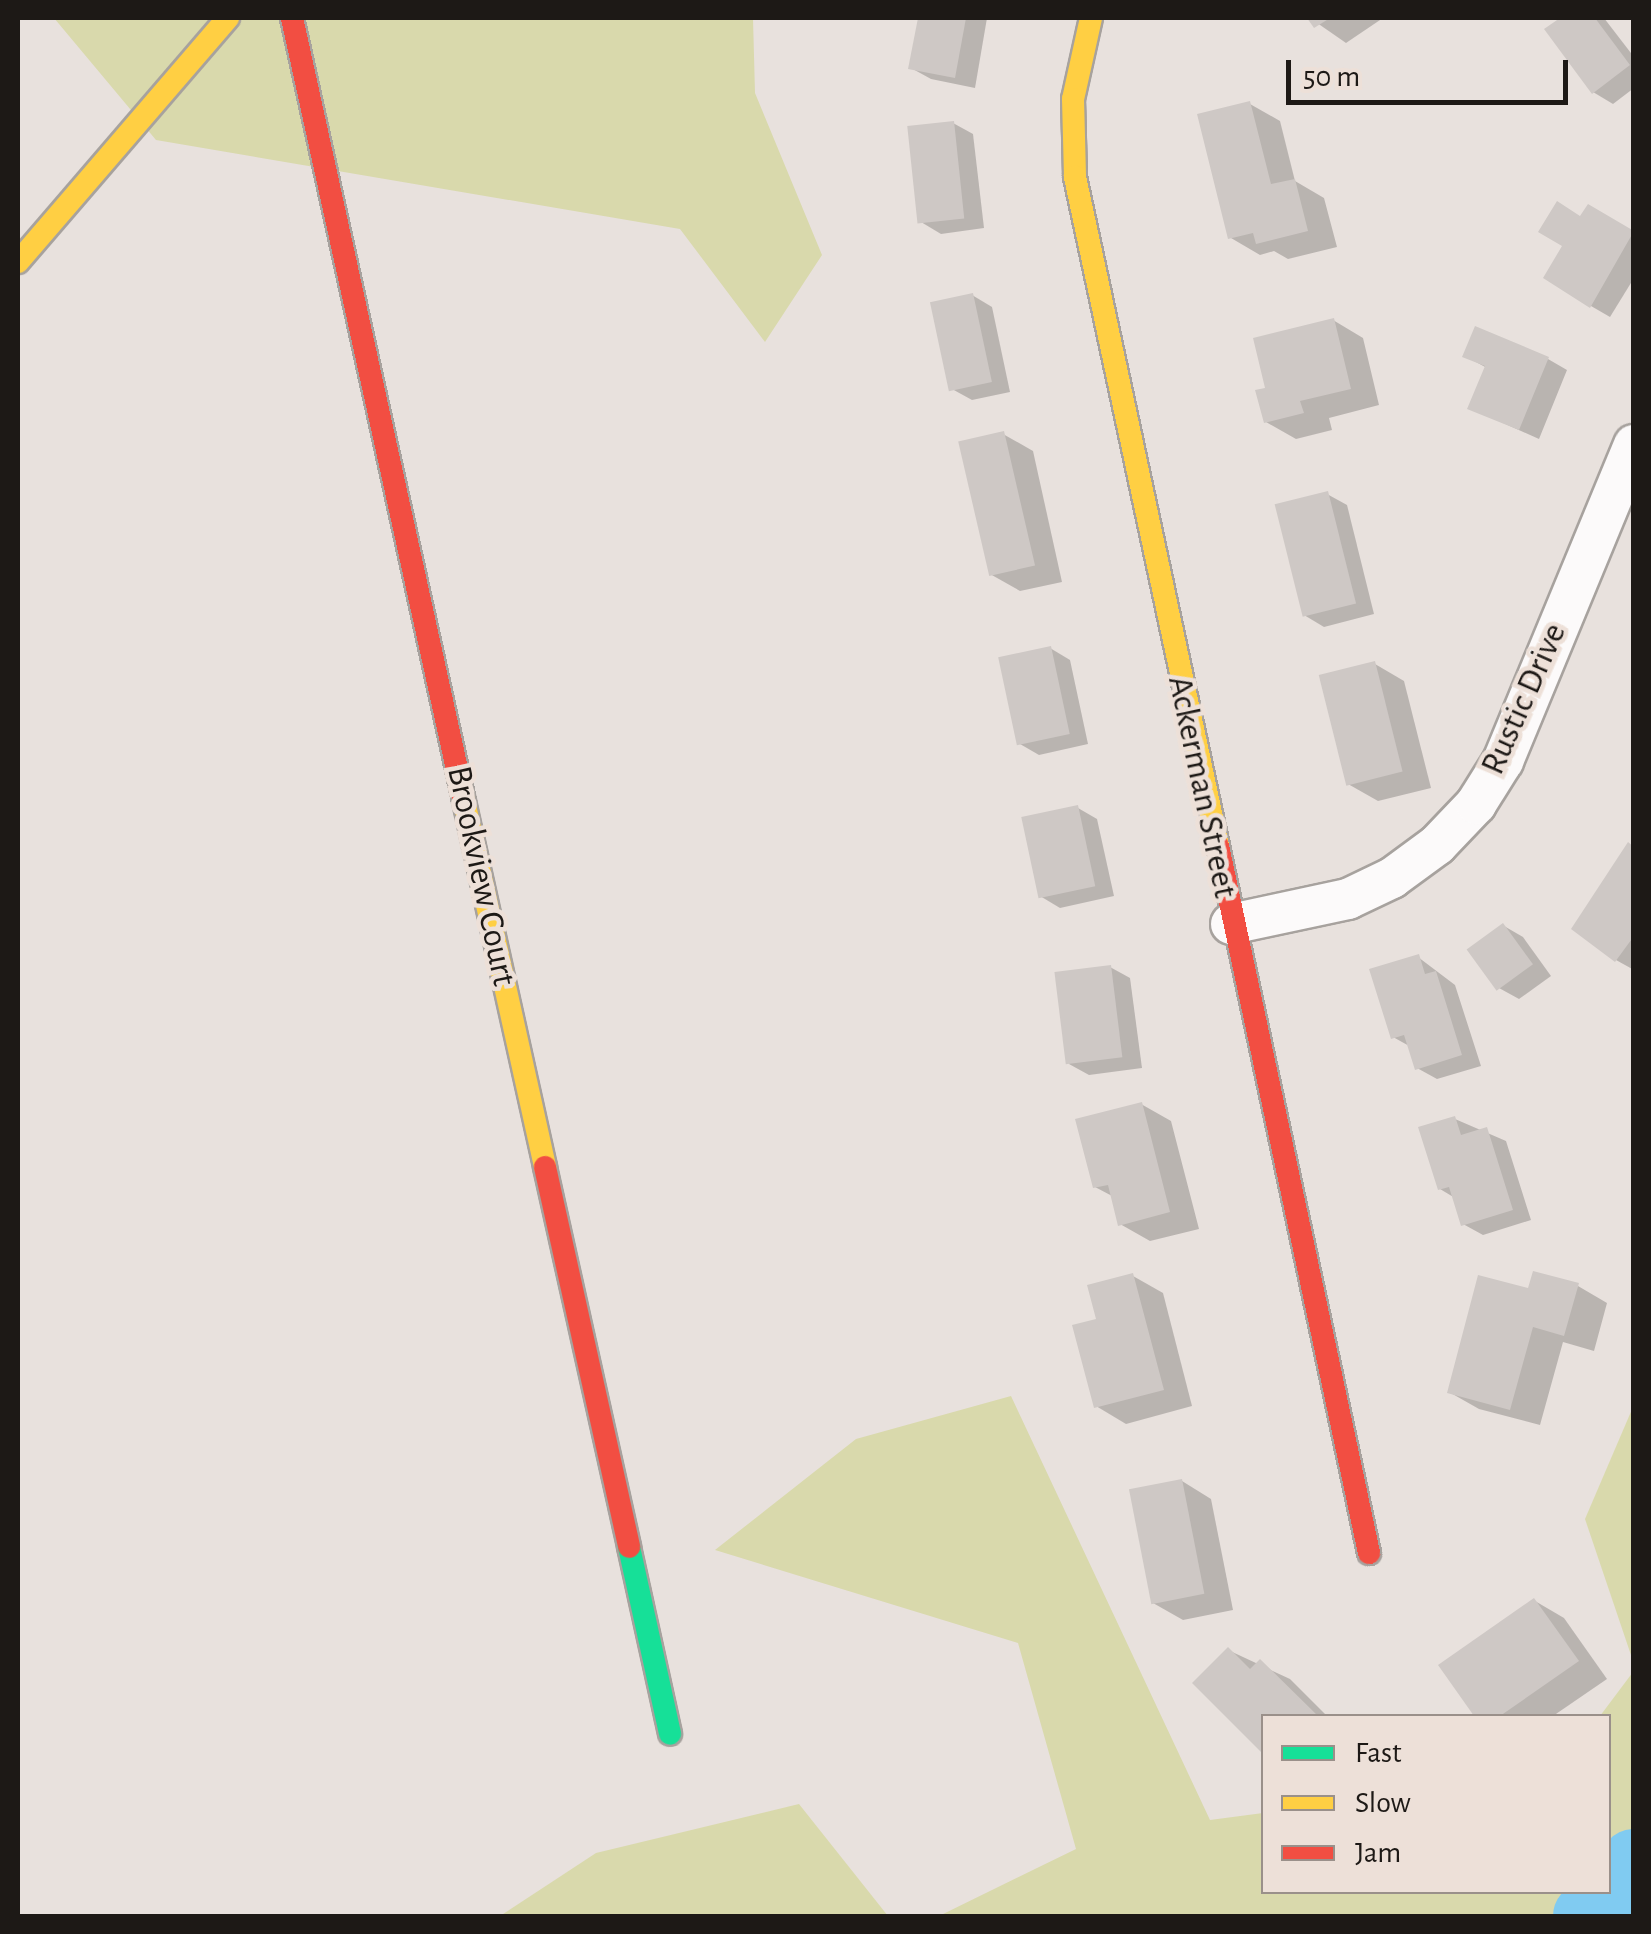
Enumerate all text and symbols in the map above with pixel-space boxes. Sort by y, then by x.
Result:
scale bar [1291,40,1574,102]
text: 50 m [1303,62,1360,92]
street label: Rustic Drive [1472,617,1576,781]
street label: Ackerman Street [1158,672,1246,902]
street label: Brookview Court [437,762,525,990]
legend [1261,1714,1611,1894]
text: Fast [1355,1738,1402,1768]
text: Slow [1355,1788,1411,1818]
text: Jam [1355,1838,1401,1868]

